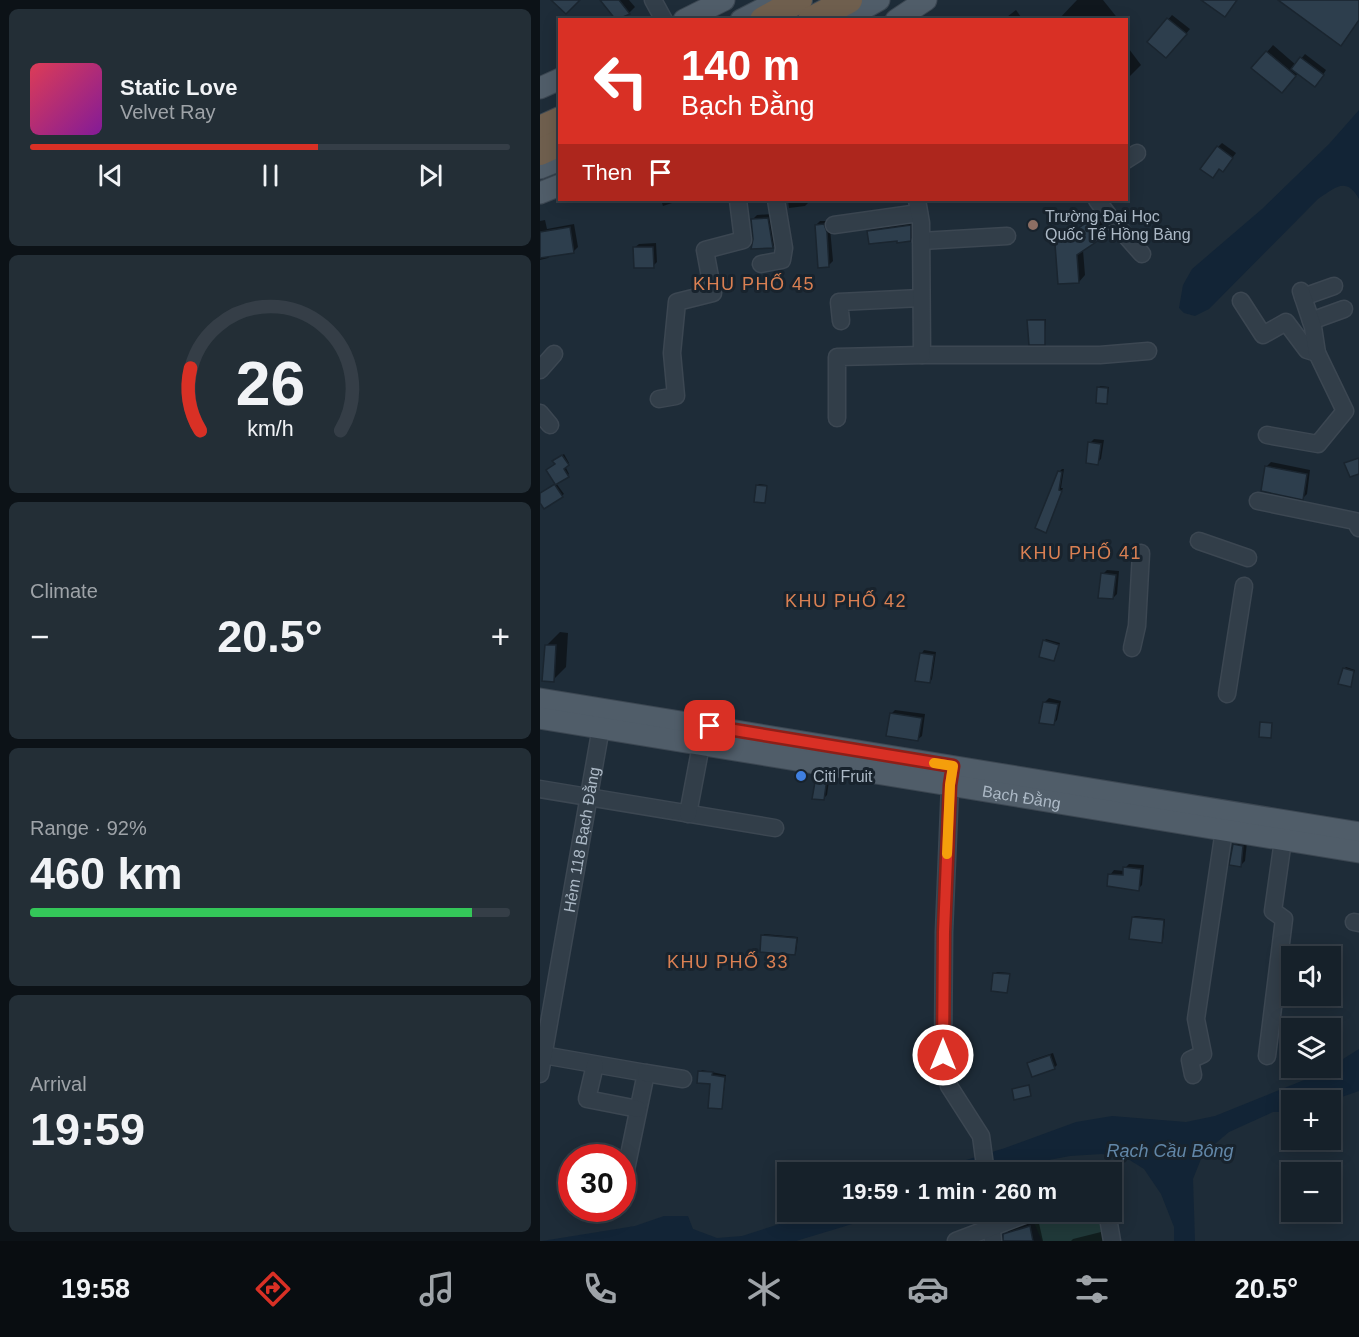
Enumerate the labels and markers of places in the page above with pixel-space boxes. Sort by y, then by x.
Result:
place label: Trường Đại Học Quốc Tế Hồng Bàng [1045,208,1191,243]
marker: Trường Đại Học Quốc Tế Hồng Bàng [1026,218,1040,232]
pin [684,700,735,751]
place label: Citi Fruit [813,768,873,785]
marker: Citi Fruit [794,769,808,783]

